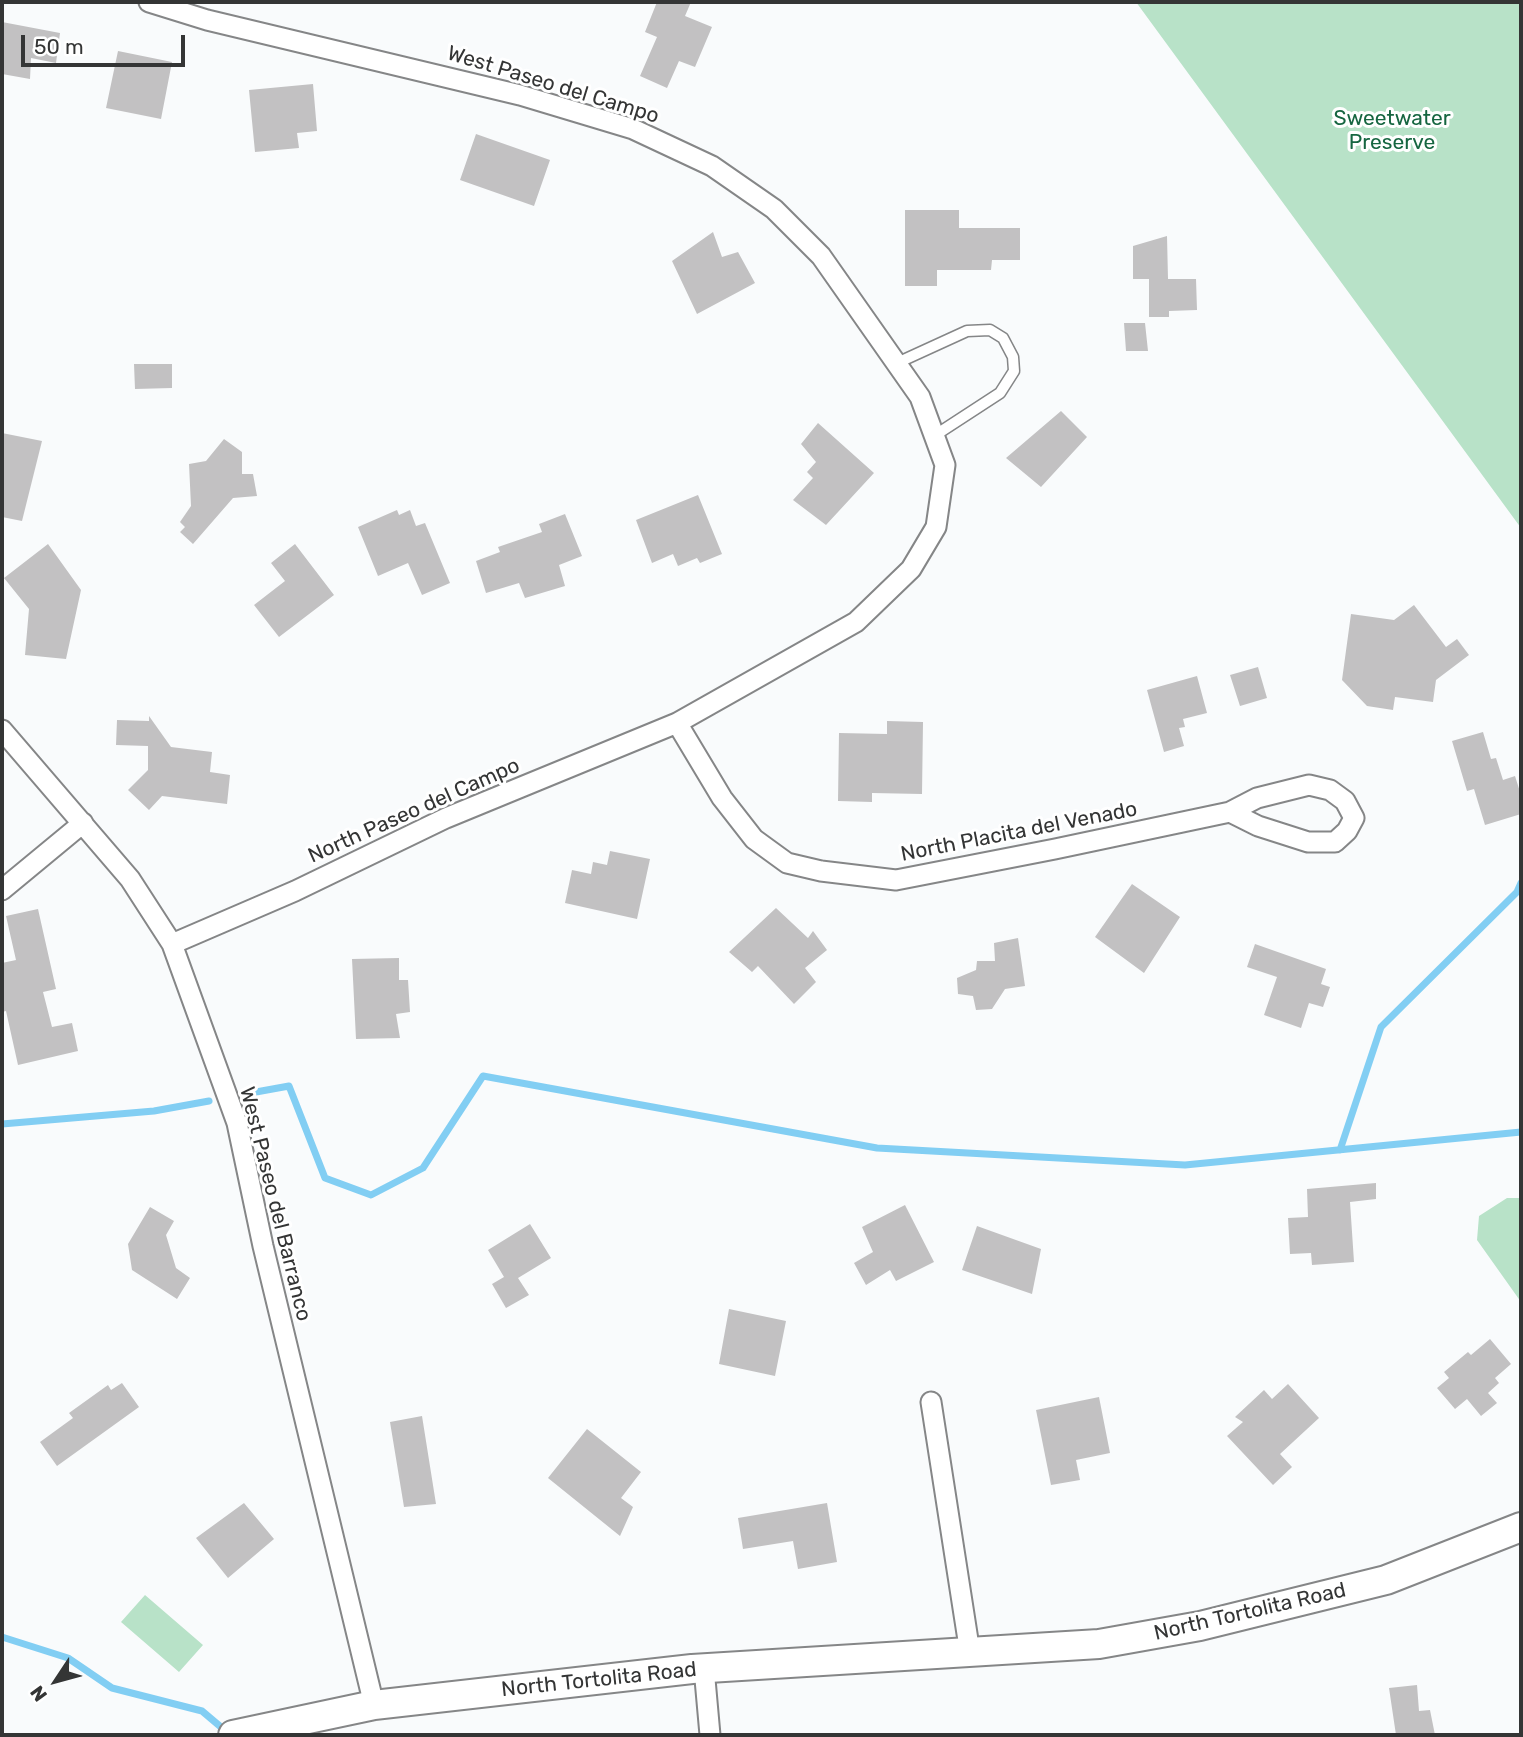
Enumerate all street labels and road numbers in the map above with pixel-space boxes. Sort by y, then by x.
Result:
street label: West Paseo del Campo [444,41,662,129]
street label: North Paseo del Campo [304,753,524,869]
street label: North Placita del Venado [899,797,1139,867]
street label: West Paseo del Barranco [234,1084,316,1324]
street label: North Tortolita Road [1152,1578,1348,1646]
street label: North Tortolita Road [500,1657,698,1703]

